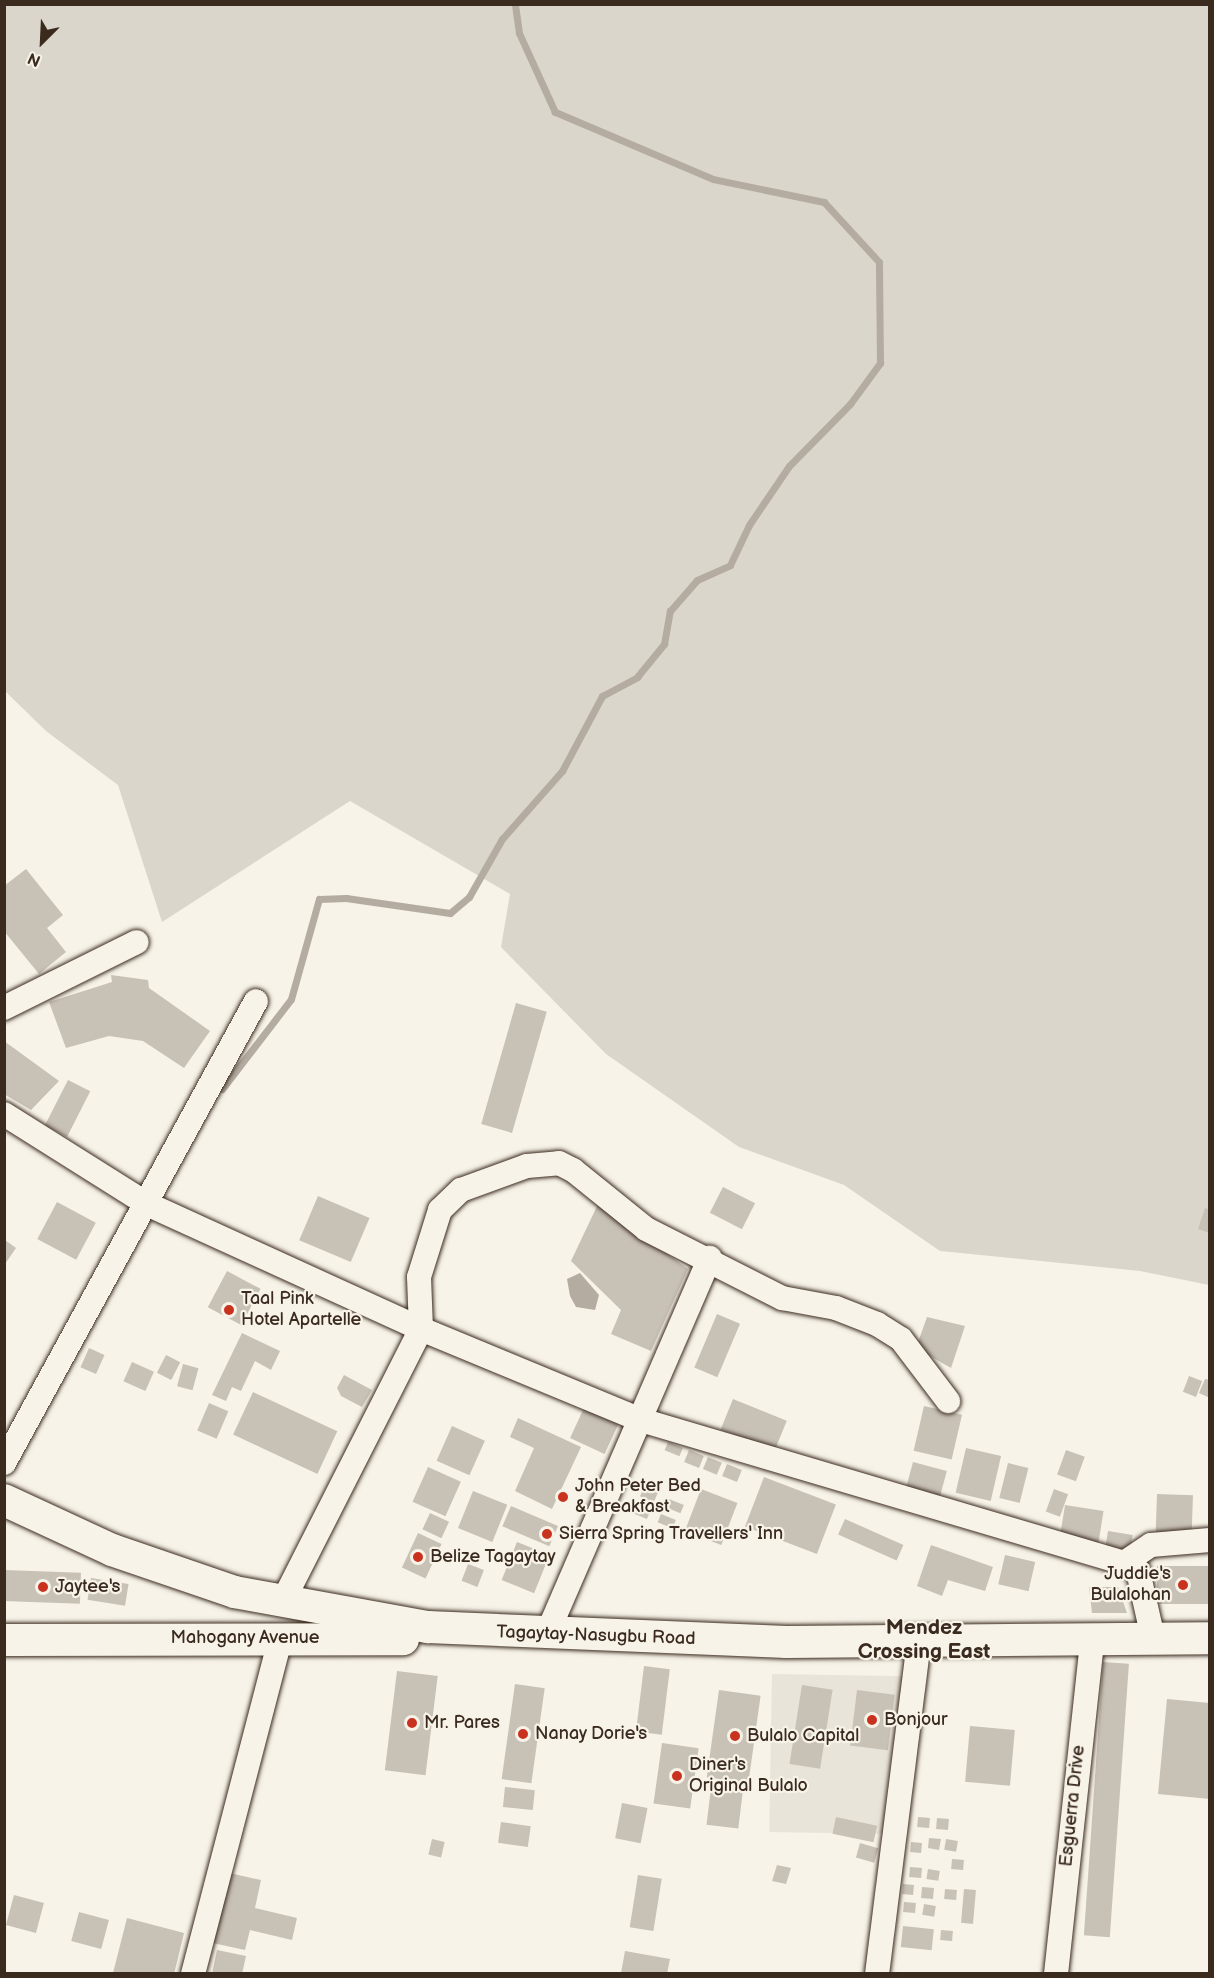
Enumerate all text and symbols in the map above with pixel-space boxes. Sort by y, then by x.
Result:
north arrow [12,12,72,72]
text: N [25,48,44,70]
place label: Taal Pink Hotel Apartelle [241,1289,361,1332]
marker: Taal Pink Hotel Apartelle [222,1303,236,1317]
place label: John Peter Bed & Breakfast [575,1476,701,1518]
marker: John Peter Bed & Breakfast [556,1490,570,1504]
place label: Sierra Spring Travellers' Inn [559,1523,784,1545]
marker: Sierra Spring Travellers' Inn [540,1527,554,1541]
place label: Belize Tagaytay [430,1546,556,1568]
marker: Belize Tagaytay [411,1550,425,1564]
place label: Juddie's Bulalohan [1090,1564,1171,1606]
place label: Jaytee's [55,1576,120,1598]
marker: Juddie's Bulalohan [1176,1578,1190,1592]
marker: Jaytee's [36,1580,50,1594]
district label: Mendez Crossing East [858,1615,990,1665]
street label: Tagaytay-Nasugbu Road [496,1622,696,1650]
street label: Mahogany Avenue [170,1627,320,1649]
place label: Bonjour [884,1709,948,1731]
place label: Mr. Pares [424,1712,500,1734]
marker: Bonjour [865,1713,879,1727]
marker: Mr. Pares [405,1716,419,1730]
place label: Nanay Dorie's [535,1723,648,1745]
place label: Bulalo Capital [747,1725,859,1747]
marker: Nanay Dorie's [516,1727,530,1741]
marker: Bulalo Capital [728,1729,742,1743]
street label: Esguerra Drive [1056,1744,1090,1868]
place label: Diner's Original Bulalo [689,1755,808,1798]
marker: Diner's Original Bulalo [670,1769,684,1783]

